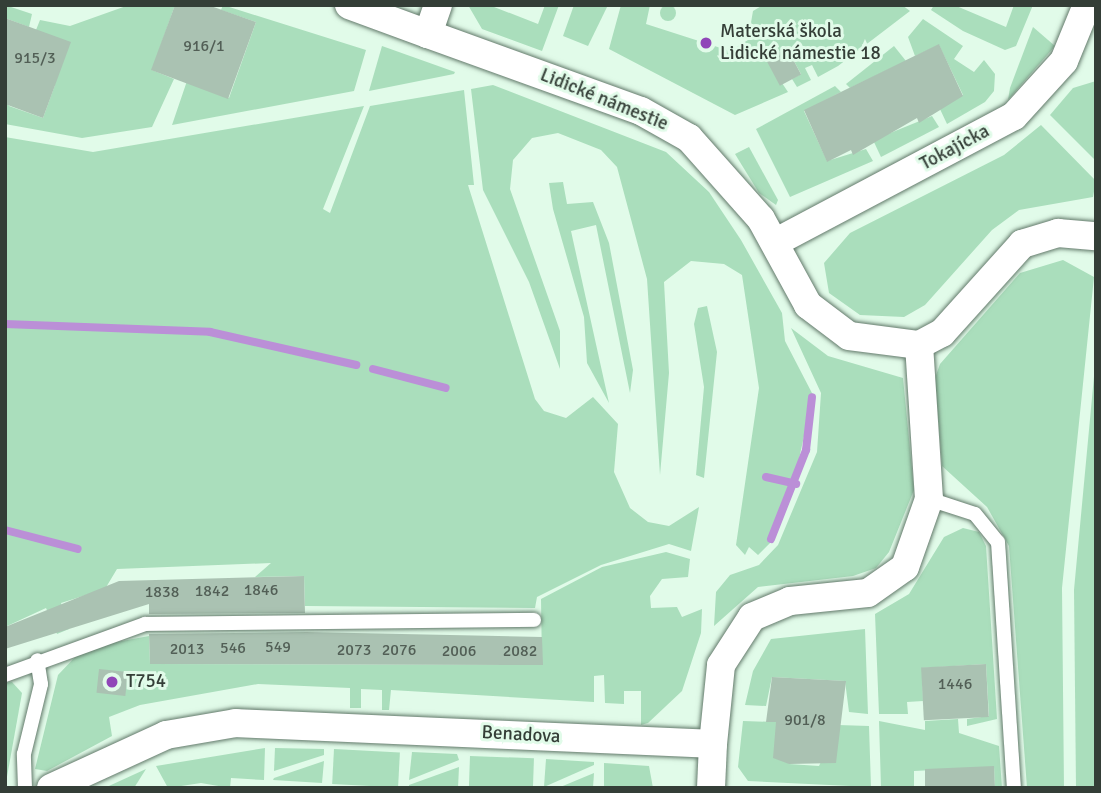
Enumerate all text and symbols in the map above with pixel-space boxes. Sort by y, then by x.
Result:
place label: Materská škola Lidické námestie 18 [720,21,881,65]
marker: Materská škola Lidické námestie 18 [698,35,714,51]
house number: 916/1 [183,36,225,56]
house number: 915/3 [14,48,56,68]
street label: Lidické námestie [537,64,671,136]
street label: Tokajícka [916,120,994,176]
house number: 1846 [244,580,278,600]
house number: 1842 [195,581,229,601]
house number: 1838 [145,582,179,602]
house number: 549 [265,637,291,657]
house number: 546 [220,638,246,658]
house number: 2013 [170,639,204,659]
house number: 2073 [337,640,371,660]
house number: 2076 [382,640,416,660]
house number: 2006 [442,641,476,661]
house number: 2082 [503,641,537,661]
place label: T754 [126,671,166,693]
marker: T754 [104,674,120,690]
house number: 1446 [938,674,972,694]
house number: 901/8 [784,710,826,730]
street label: Benadova [481,722,561,748]

